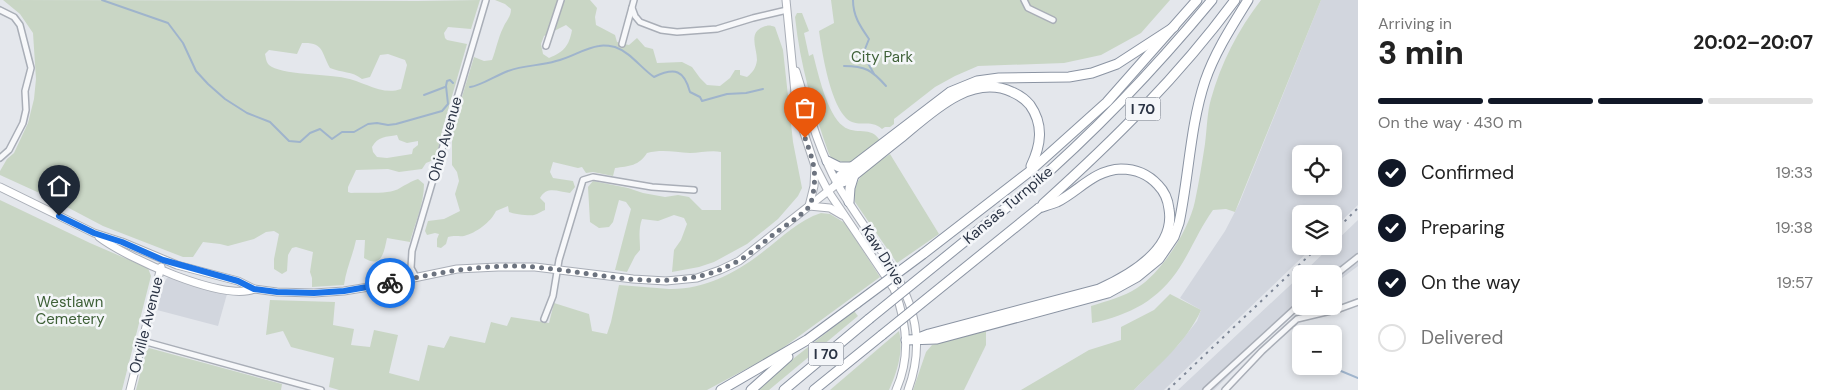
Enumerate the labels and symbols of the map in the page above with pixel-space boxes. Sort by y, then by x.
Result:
park label: City Park [851,47,914,67]
pin [784,87,826,138]
street label: Ohio Avenue [423,94,467,184]
road number: I 70 [1126,98,1160,120]
street label: Kansas Turnpike [959,162,1057,248]
pin [38,165,80,216]
street label: Kaw Drive [857,221,909,289]
courier [365,258,415,308]
street label: Orville Avenue [124,275,168,375]
park label: Westlawn Cemetery [36,292,105,329]
road number: I 70 [808,342,844,366]

